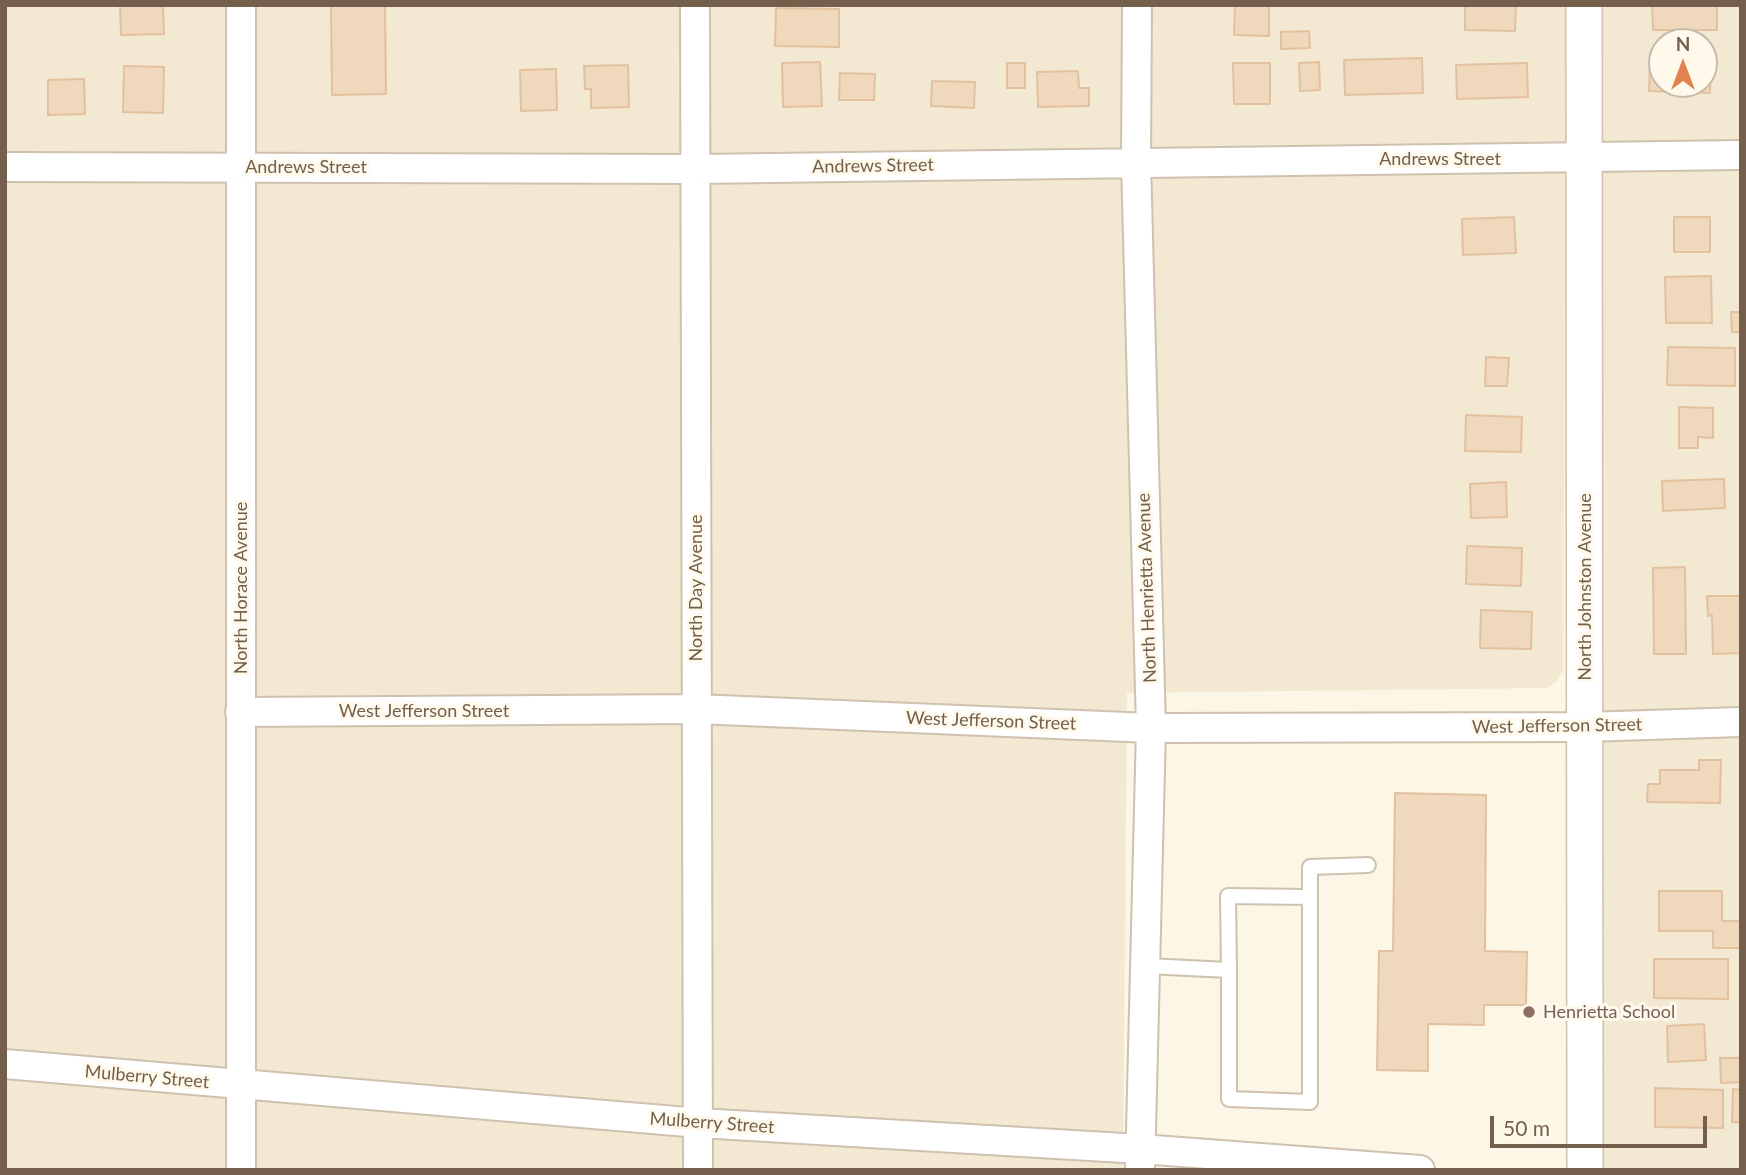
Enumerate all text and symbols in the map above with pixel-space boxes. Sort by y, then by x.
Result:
north arrow [1648,28,1718,98]
text: N [1676,32,1690,55]
street label: Andrews Street [1379,148,1501,170]
street label: Andrews Street [812,154,934,178]
street label: Andrews Street [245,156,367,178]
street label: North Henrietta Avenue [1133,493,1161,683]
street label: North Johnston Avenue [1574,493,1596,681]
street label: North Horace Avenue [230,502,252,674]
street label: North Day Avenue [685,515,707,661]
street label: West Jefferson Street [339,700,509,722]
street label: West Jefferson Street [905,707,1077,735]
street label: West Jefferson Street [1472,714,1642,738]
place label: Henrietta School [1543,1001,1675,1023]
marker: Henrietta School [1521,1004,1537,1020]
street label: Mulberry Street [84,1061,210,1093]
scale bar [1494,1102,1711,1146]
street label: Mulberry Street [649,1108,775,1138]
text: 50 m [1503,1115,1550,1140]

